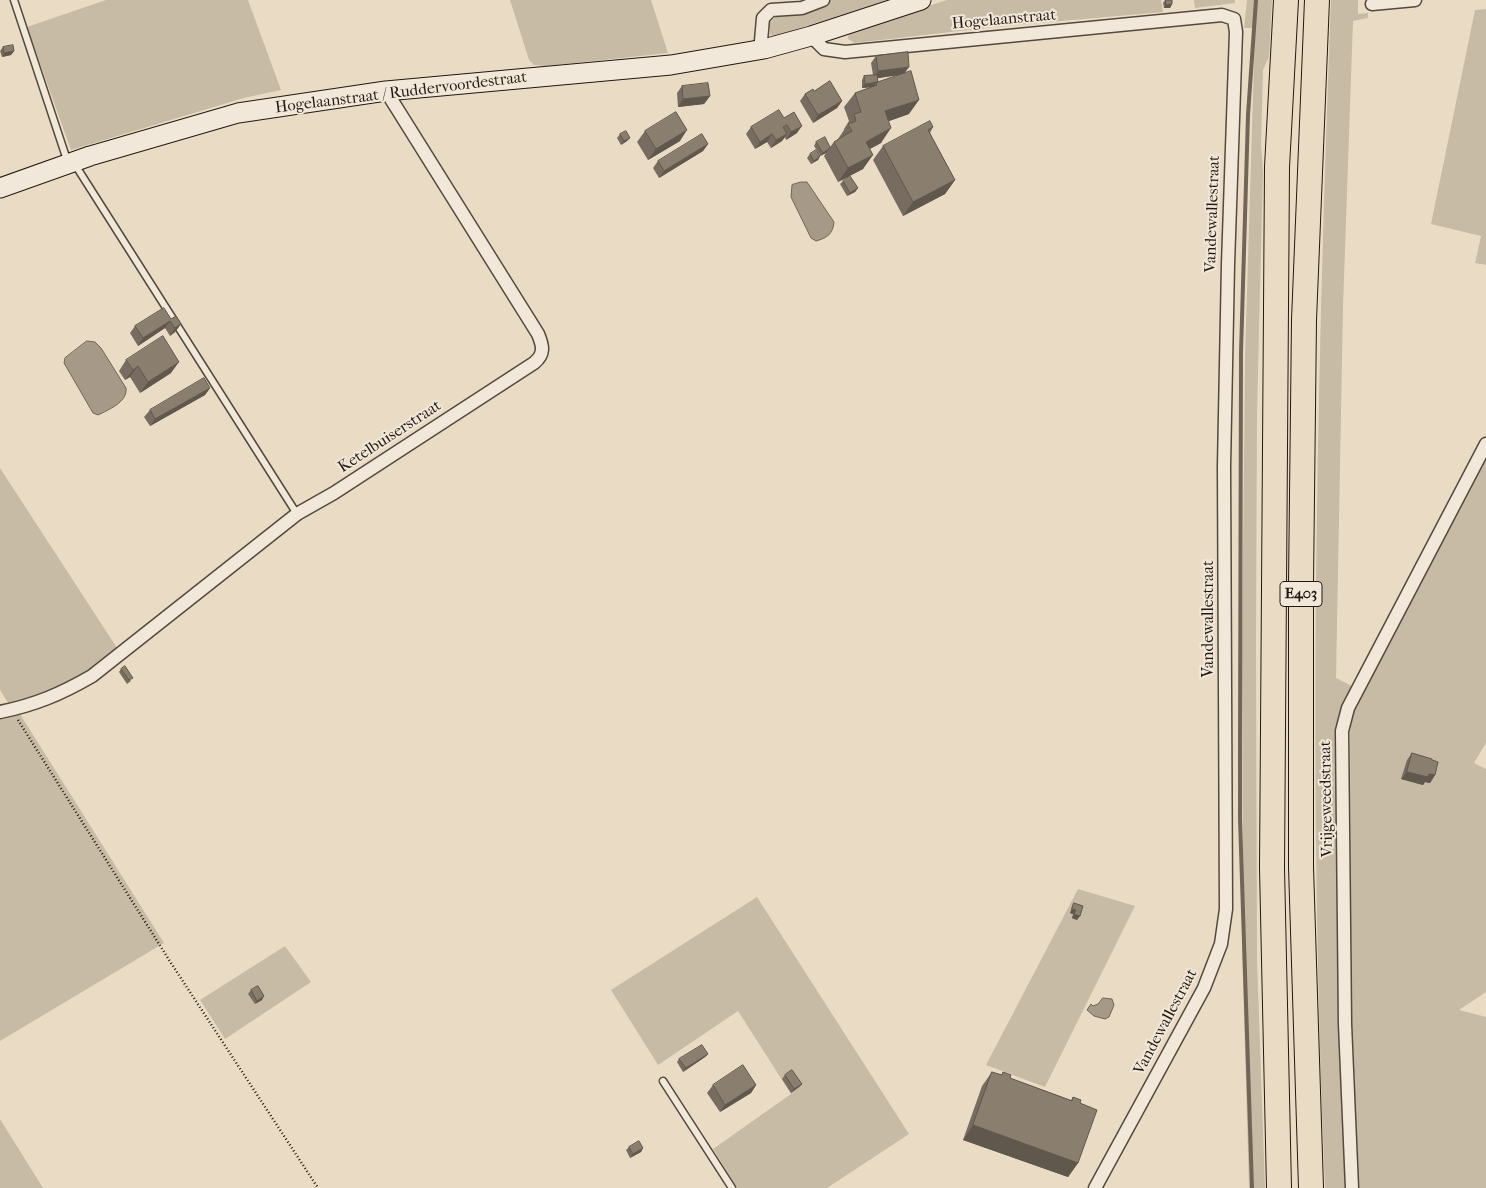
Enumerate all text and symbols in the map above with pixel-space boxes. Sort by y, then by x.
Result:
street label: Hogelaanstraat [951,6,1057,34]
street label: Hogelaanstraat / Ruddervoordestraat [274,68,528,118]
street label: Vandewallestraat [1201,155,1225,273]
street label: Ketelbuiserstraat [335,397,445,477]
street label: Vandewallestraat [1199,560,1219,678]
road number: E403 [1280,582,1322,606]
street label: Vrijgeweedstraat [1316,741,1338,857]
street label: Vandewallestraat [1130,966,1202,1078]

